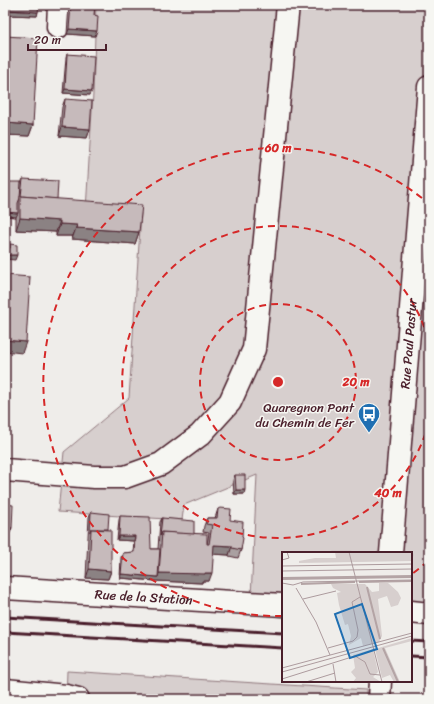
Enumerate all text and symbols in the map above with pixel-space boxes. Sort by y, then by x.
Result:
scale bar [28,26,106,52]
text: 20 m [34,29,61,51]
text: 60 m [264,137,292,159]
street label: Rue Paul Pastur [393,297,424,390]
text: 20 m [342,371,370,393]
centre of rings [271,375,285,389]
place label: Quaregnon Pont du Chemin de Fer [255,396,355,434]
bus stop icon: Quaregnon Pont du Chemin de Fer [356,401,382,434]
text: 40 m [373,482,402,504]
inset map [282,552,412,682]
street label: Rue de la Station [94,583,193,611]

